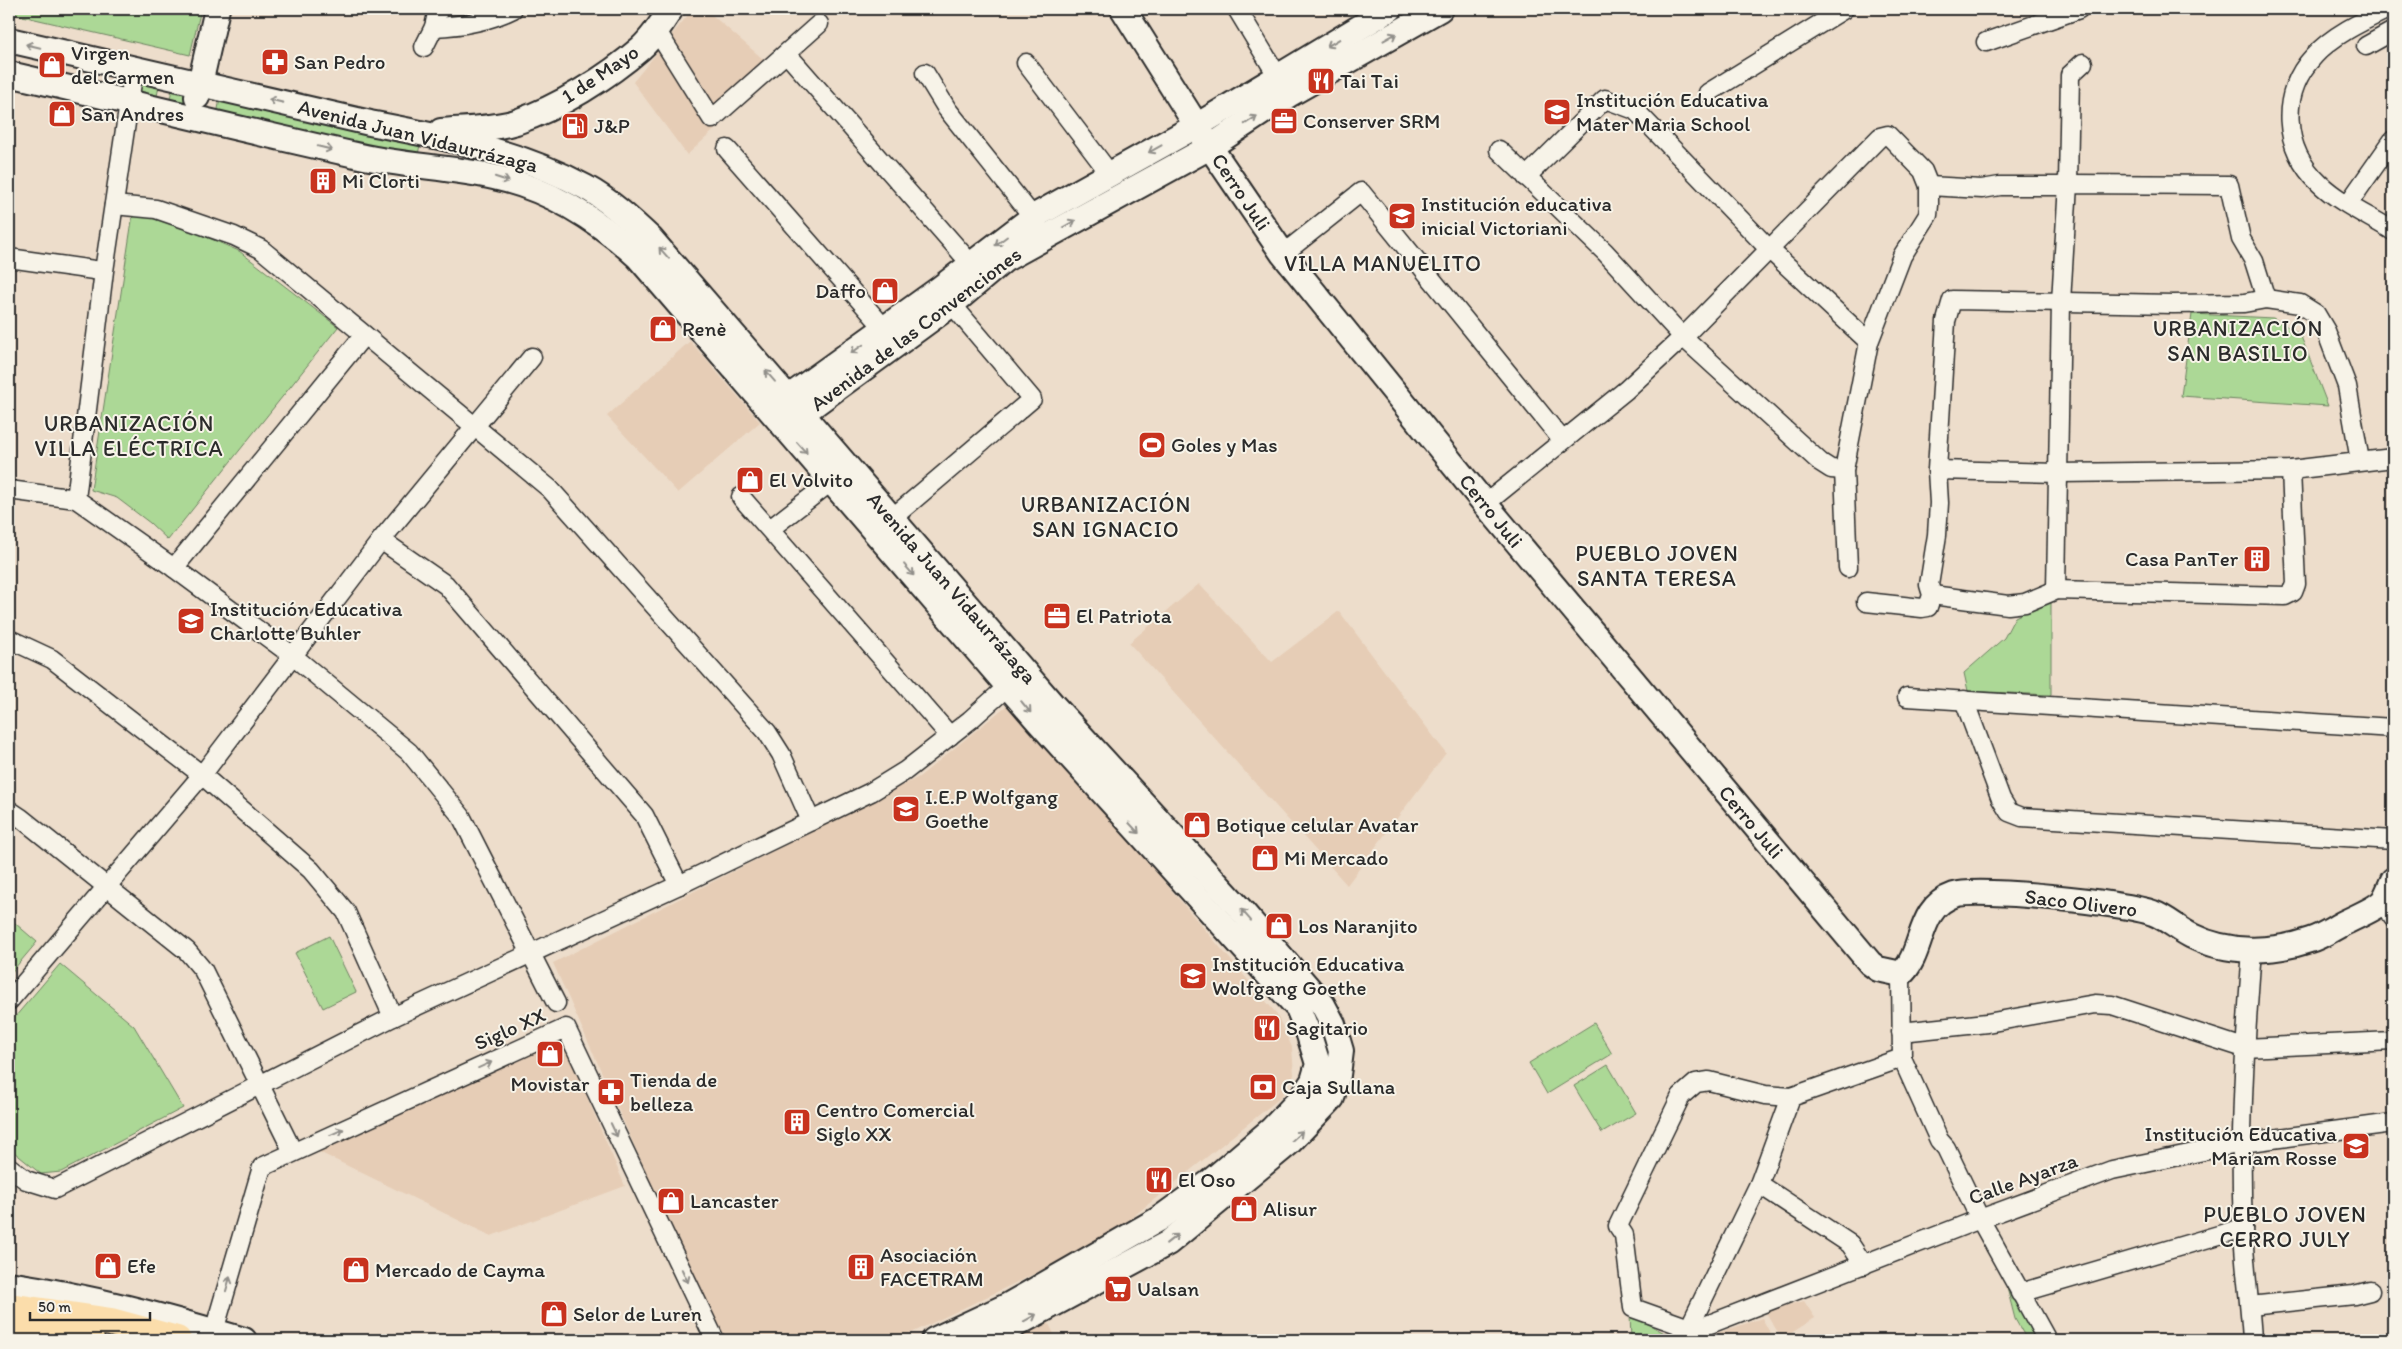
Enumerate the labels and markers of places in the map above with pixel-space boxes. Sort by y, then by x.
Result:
place label: Virgen del Carmen [71,40,174,89]
pharmacy icon: San Pedro [260,47,290,77]
place label: San Pedro [294,49,386,74]
shop icon: Virgen del Carmen [37,50,67,80]
restaurant icon: Tai Tai [1306,66,1336,96]
place label: Tai Tai [1340,68,1399,93]
place label: Institución Educativa Mater Maria School [1576,87,1768,136]
school or university icon: Institución Educativa Mater Maria School [1542,97,1572,127]
shop icon: San Andres [47,99,77,129]
place label: San Andres [81,101,184,126]
office icon: Conserver SRM [1269,106,1299,136]
place label: Conserver SRM [1303,108,1440,133]
fuel station icon: J&P [560,111,590,141]
place label: J&P [594,113,630,138]
building icon: Mi Clorti [308,166,338,196]
place label: Mi Clorti [342,168,420,193]
place label: Institución educativa inicial Victoriani [1421,191,1612,240]
school or university icon: Institución educativa inicial Victoriani [1387,201,1417,231]
shop icon: Daffo [870,276,900,306]
place label: Daffo [815,278,866,303]
shop icon: Renè [648,314,678,344]
place label: Renè [682,316,726,341]
sports icon: Goles y Mas [1137,430,1167,460]
place label: Goles y Mas [1171,432,1278,457]
shop icon: El Volvito [735,465,765,495]
place label: El Volvito [769,467,853,492]
building icon: Casa PanTer [2242,544,2272,574]
place label: Casa PanTer [2125,546,2239,571]
place label: Institución Educativa Charlotte Buhler [210,596,402,645]
office icon: El Patriota [1042,601,1072,631]
place label: El Patriota [1076,603,1172,628]
school or university icon: Institución Educativa Charlotte Buhler [176,606,206,636]
place label: I.E.P Wolfgang Goethe [925,784,1058,833]
school or university icon: I.E.P Wolfgang Goethe [891,794,921,824]
shop icon: Botique celular Avatar [1182,810,1212,840]
place label: Botique celular Avatar [1216,812,1419,837]
shop icon: Mi Mercado [1250,843,1280,873]
place label: Mi Mercado [1284,845,1389,870]
shop icon: Los Naranjito [1264,911,1294,941]
place label: Los Naranjito [1298,913,1418,938]
place label: Institución Educativa Wolfgang Goethe [1212,951,1404,1000]
school or university icon: Institución Educativa Wolfgang Goethe [1178,961,1208,991]
restaurant icon: Sagitario [1252,1013,1282,1043]
place label: Sagitario [1286,1015,1368,1040]
shop icon: Movistar [535,1039,565,1069]
place label: Tienda de belleza [630,1067,717,1116]
place label: Movistar [511,1071,590,1096]
bank icon: Caja Sullana [1248,1072,1278,1102]
place label: Caja Sullana [1282,1074,1395,1099]
pharmacy icon: Tienda de belleza [596,1077,626,1107]
place label: Centro Comercial Siglo XX [816,1097,975,1146]
building icon: Centro Comercial Siglo XX [782,1107,812,1137]
place label: Institución Educativa Mariam Rosse [2145,1121,2337,1170]
school or university icon: Institución Educativa Mariam Rosse [2341,1131,2371,1161]
restaurant icon: El Oso [1144,1165,1174,1195]
place label: El Oso [1178,1167,1236,1192]
shop icon: Lancaster [656,1186,686,1216]
place label: Lancaster [690,1188,779,1213]
shop icon: Alisur [1229,1194,1259,1224]
place label: Alisur [1263,1196,1318,1221]
place label: Asociación FACETRAM [880,1242,984,1291]
shop icon: Efe [93,1251,123,1281]
building icon: Asociación FACETRAM [846,1252,876,1282]
place label: Efe [127,1253,156,1278]
shop icon: Mercado de Cayma [341,1255,371,1285]
place label: Mercado de Cayma [375,1257,545,1282]
supermarket icon: Ualsan [1103,1274,1133,1304]
place label: Ualsan [1137,1276,1199,1301]
shop icon: Selor de Luren [539,1299,569,1329]
place label: Selor de Luren [573,1301,702,1326]

